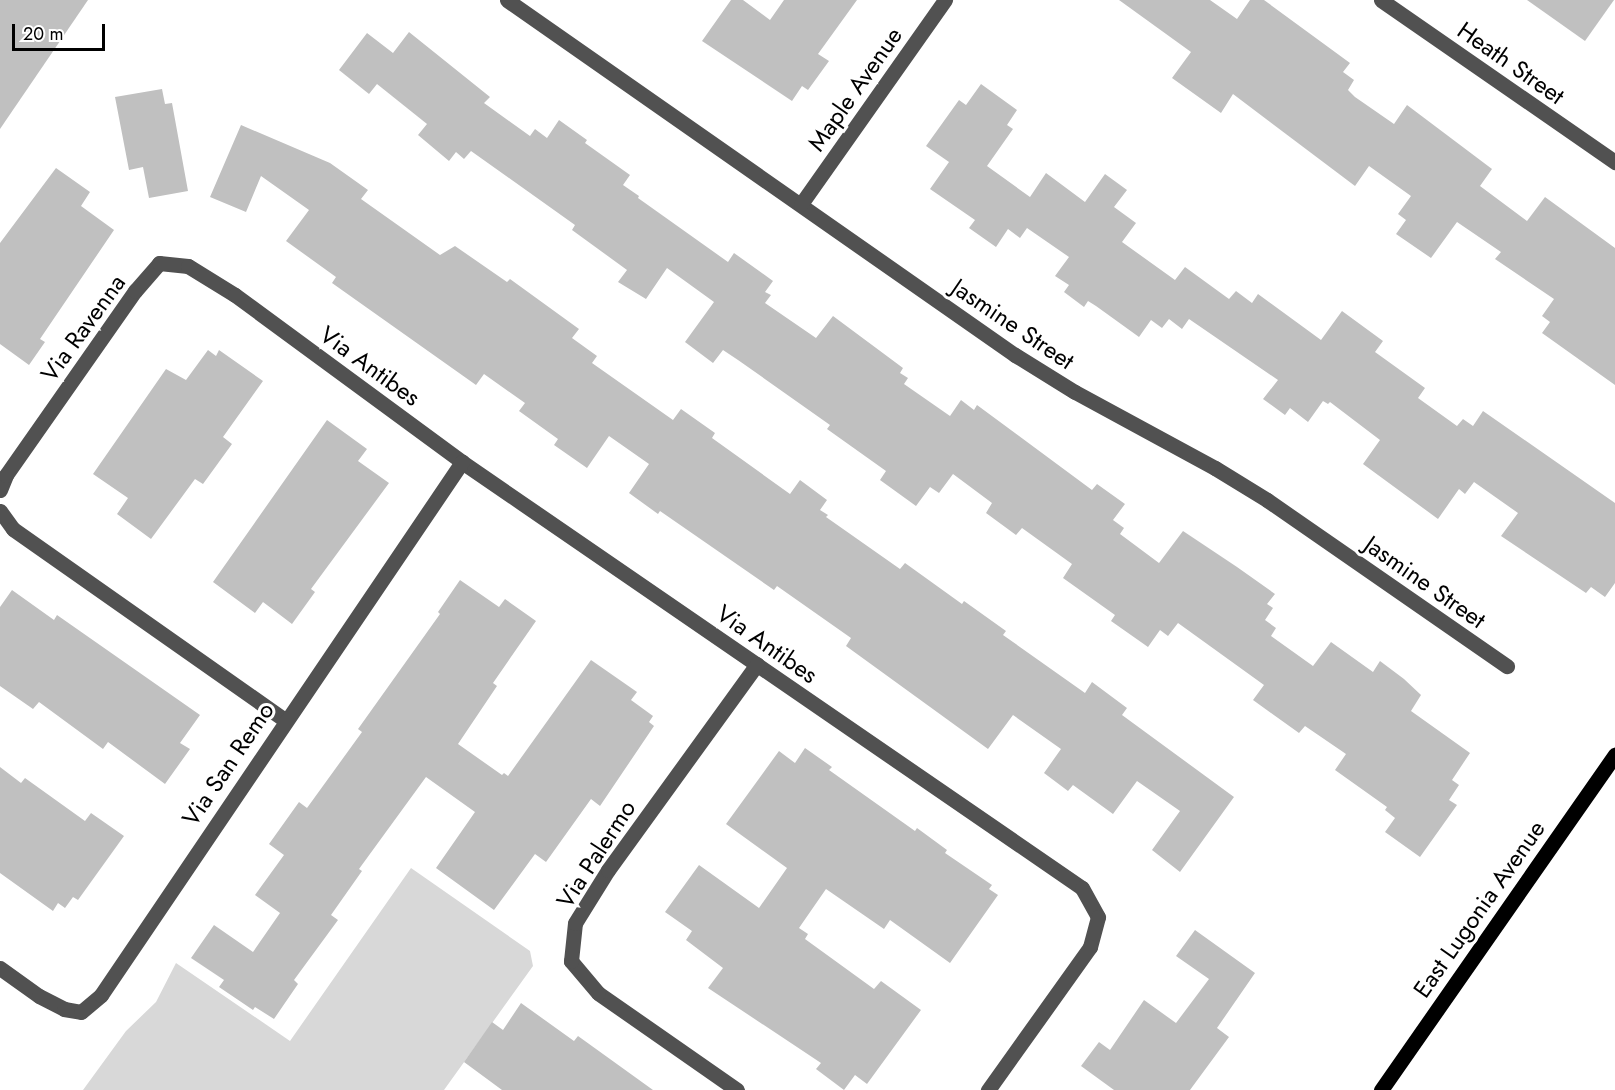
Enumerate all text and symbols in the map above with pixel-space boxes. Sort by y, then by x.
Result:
scale bar [15,12,108,50]
street label: Heath Street [1452,16,1570,110]
text: 20 m [23,21,63,47]
street label: Maple Avenue [802,22,908,156]
street label: Via Ravenna [35,269,131,387]
street label: Jasmine Street [946,273,1080,375]
street label: Via Antibes [314,320,426,412]
street label: Jasmine Street [1359,530,1491,634]
street label: Via Antibes [711,599,823,689]
street label: Via San Remo [176,697,280,831]
street label: Via Palermo [550,795,642,913]
street label: East Lugonia Avenue [1407,815,1551,1003]

